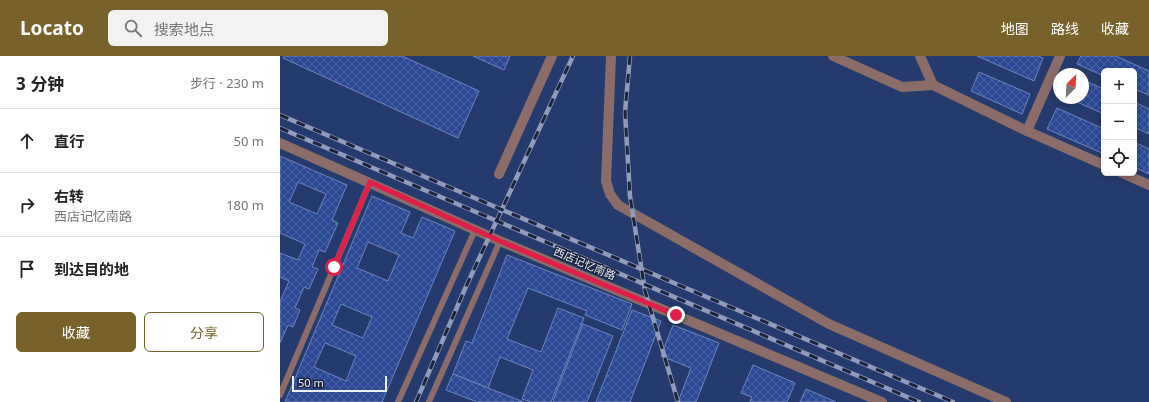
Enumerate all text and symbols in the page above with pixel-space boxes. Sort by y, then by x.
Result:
search box [108,10,388,46]
text: Locato [20,15,84,41]
icon: search [122,17,144,39]
text: 搜索地点 [154,19,214,39]
text: 地图 [1001,19,1029,38]
text: 路线 [1051,19,1079,38]
text: 收藏 [1101,19,1129,38]
north arrow [1053,68,1089,104]
map controls [1101,68,1137,176]
button: + [1101,68,1137,104]
text: 3 分钟 [16,72,64,95]
text: 步行 · 230 m [190,74,264,92]
button: − [1101,104,1137,140]
icon: ahead [16,130,38,152]
text: 直行 [54,131,84,151]
text: 50 m [234,132,264,150]
button: locate [1101,140,1137,176]
text: 右转 [54,186,84,206]
icon: right [16,194,38,216]
text: 180 m [226,196,264,214]
text: 西店记忆南路 [54,207,132,225]
street label: 西店记忆南路 [552,243,618,283]
icon: arrive [16,258,38,280]
route start [325,258,343,276]
text: 到达目的地 [54,259,129,279]
route end [667,306,685,324]
button: 收藏 [16,312,136,352]
button: 分享 [144,312,264,352]
scale bar [292,374,387,393]
text: 50 m [298,375,324,390]

